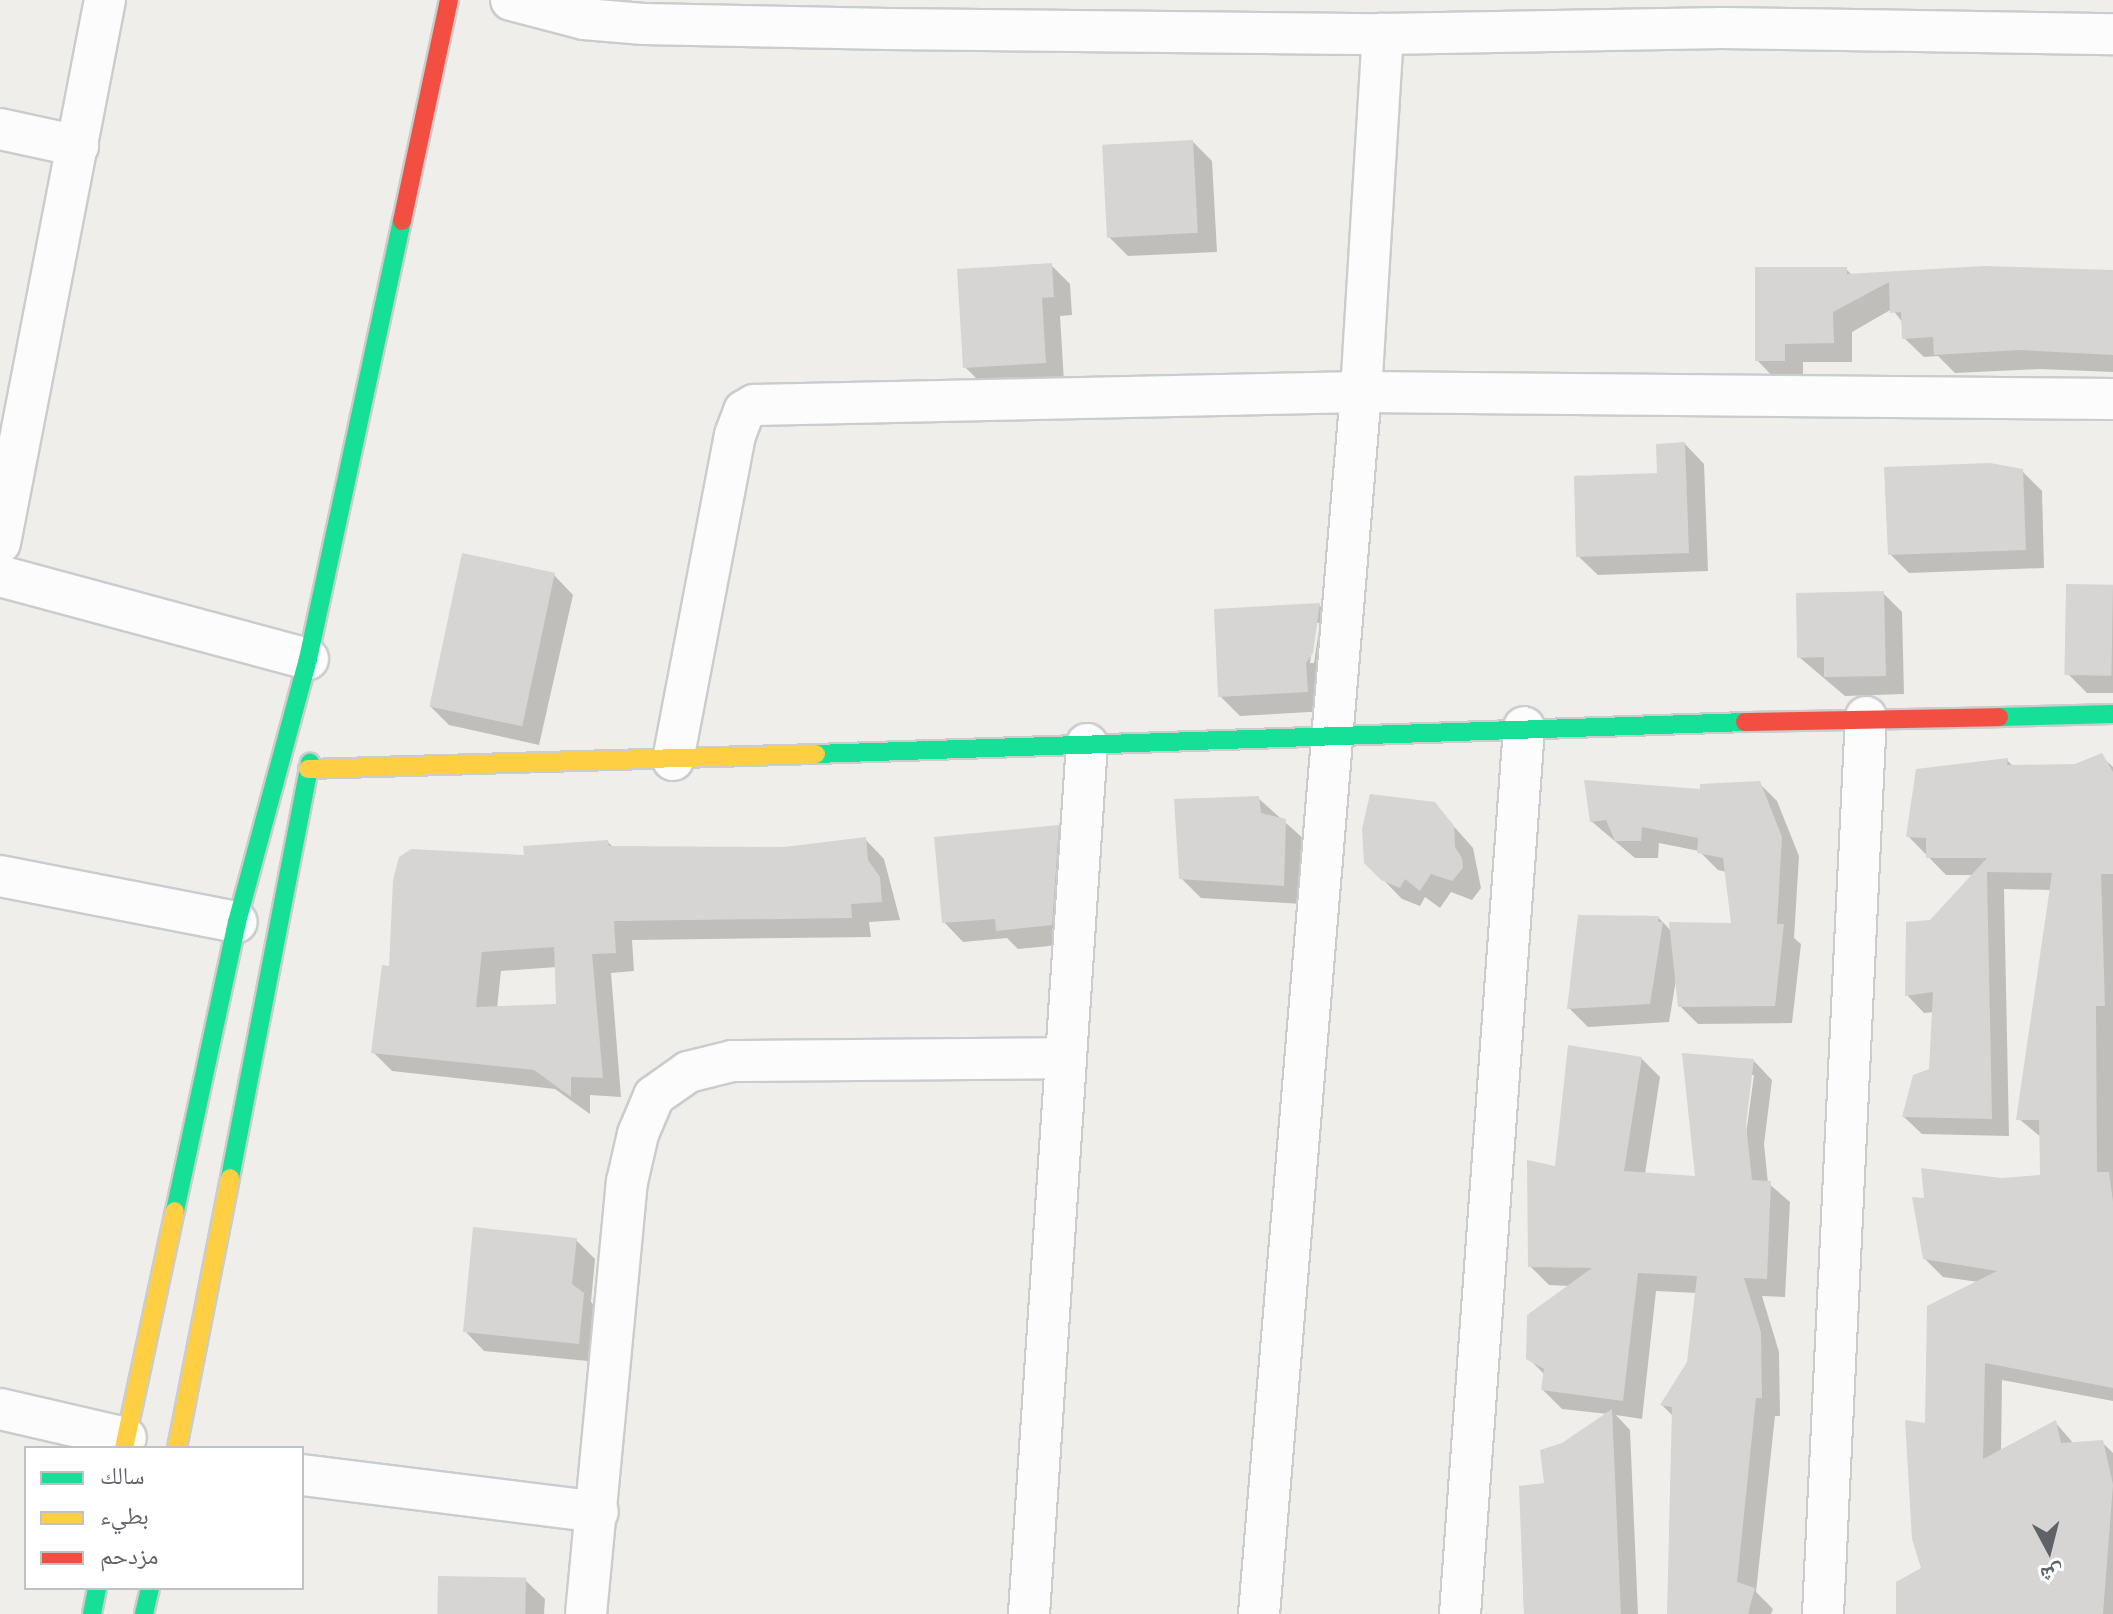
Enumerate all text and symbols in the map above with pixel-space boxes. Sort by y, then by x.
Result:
legend [24,1446,304,1590]
text: سالك [100,1462,145,1490]
text: بطيء [100,1502,149,1530]
north arrow [2009,1510,2089,1590]
text: مزدحم [100,1542,159,1570]
text: ش [2039,1560,2065,1588]

